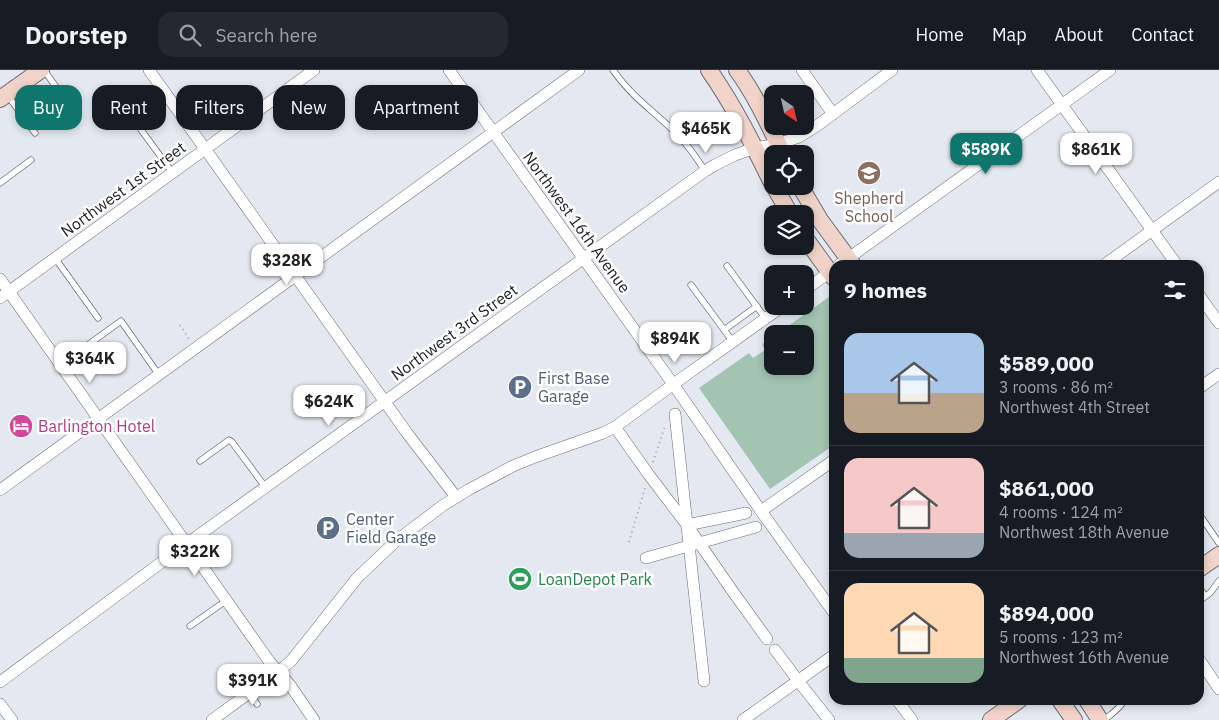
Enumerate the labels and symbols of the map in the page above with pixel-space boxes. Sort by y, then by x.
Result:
north arrow [764,85,814,135]
pin: $465K [671,112,741,154]
pin: $589K [951,132,1021,175]
pin: $861K [1061,132,1131,175]
street label: Northwest 1st Street [57,137,189,241]
street label: Northwest 16th Avenue [519,147,635,297]
school or university icon: Shepherd School [856,160,882,186]
place label: Shepherd School [834,188,904,226]
pin: $328K [252,244,322,286]
street label: Northwest 3rd Street [387,279,521,385]
pin: $894K [640,322,710,364]
pin: $364K [55,342,125,384]
place label: First Base Garage [538,368,610,406]
parking icon: First Base Garage [507,374,533,400]
pin: $624K [294,384,364,427]
hotel icon: Barlington Hotel [8,413,34,439]
place label: Barlington Hotel [38,416,155,436]
place label: Center Field Garage [346,509,437,547]
parking icon: Center Field Garage [315,515,341,541]
pin: $322K [160,534,230,577]
sports icon: LoanDepot Park [507,566,533,592]
place label: LoanDepot Park [538,569,653,589]
pin: $391K [218,664,288,706]

